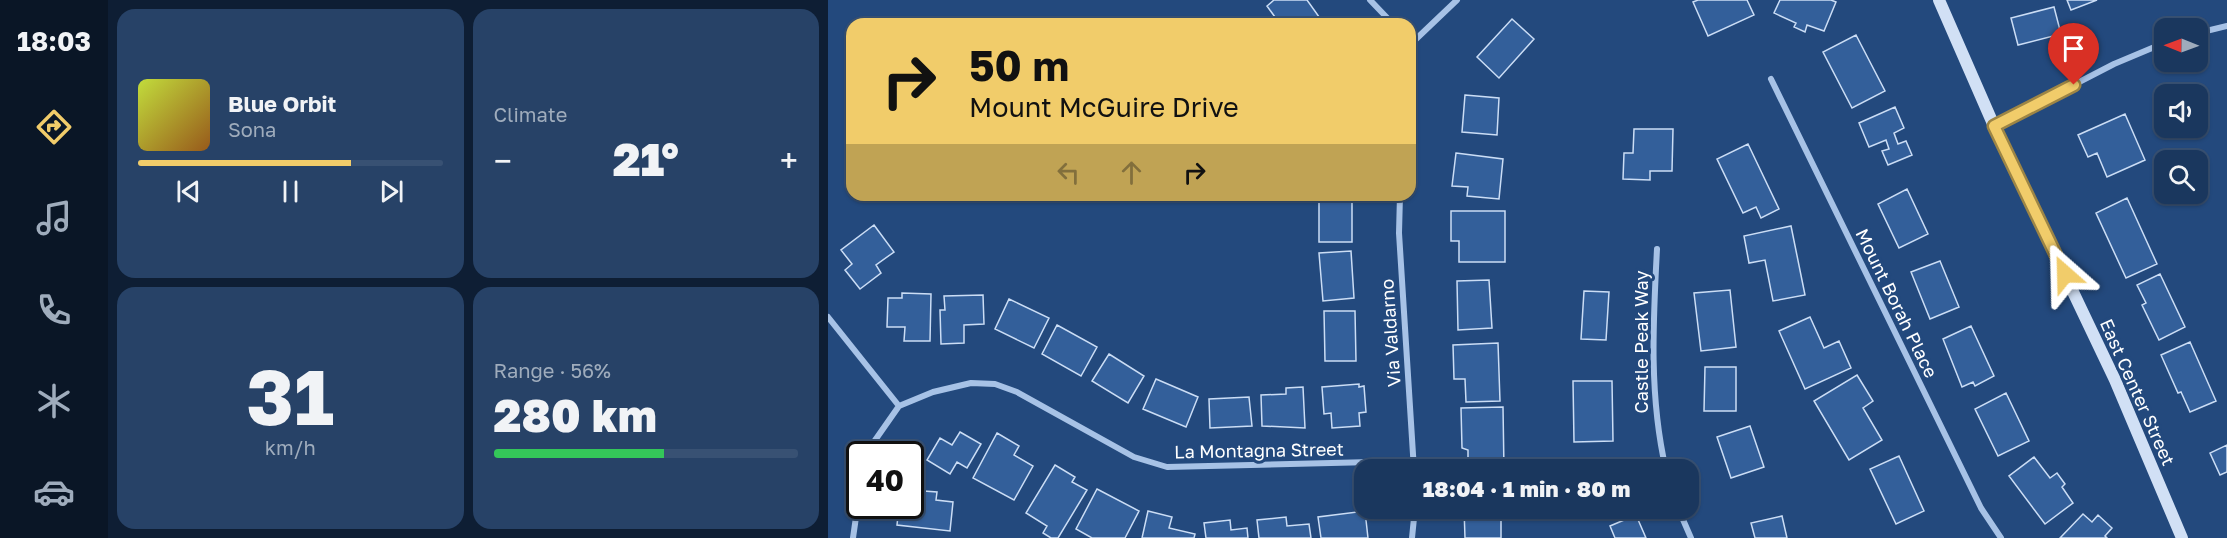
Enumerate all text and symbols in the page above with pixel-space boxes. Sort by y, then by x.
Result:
north arrow [2154,18,2208,72]
map controls [2154,18,2208,204]
pin [2048,23,2099,85]
text: 18:03 [17,25,91,57]
icon: arrive [2057,32,2090,65]
text: 50 m [969,40,1069,90]
icon: right [870,42,948,120]
button: sound [2154,84,2208,138]
text: Blue Orbit [228,90,336,117]
text: Mount McGuire Drive [969,91,1239,123]
text: Climate [494,102,567,126]
icon: directions [33,106,75,148]
text: Sona [228,117,276,141]
text: 21° [613,132,679,186]
text: − [494,141,512,180]
text: + [780,141,798,180]
button: search [2154,150,2208,204]
icon: left [1052,156,1085,189]
icon: ahead [1115,156,1148,189]
icon: right [1178,156,1211,189]
icon: previous [172,175,205,208]
icon: pause [274,175,307,208]
icon: next [375,175,408,208]
icon: music [33,197,75,239]
street label: Mount Borah Place [1851,225,1943,381]
position arrow [2033,242,2097,306]
street label: Castle Peak Way [1630,270,1652,414]
street label: Via Valdarno [1375,278,1405,388]
icon: phone [33,289,75,331]
street label: East Center Street [2096,315,2180,469]
text: 31 [246,349,334,442]
text: Range · 56% [494,358,611,382]
icon: climate [33,380,75,422]
text: 280 km [494,388,657,442]
text: km/h [265,435,316,459]
street label: La Montagna Street [1174,438,1344,462]
speed limit sign: 40 [846,441,924,519]
icon: car [33,471,75,513]
text: 18:04 · 1 min · 80 m [1423,475,1630,502]

